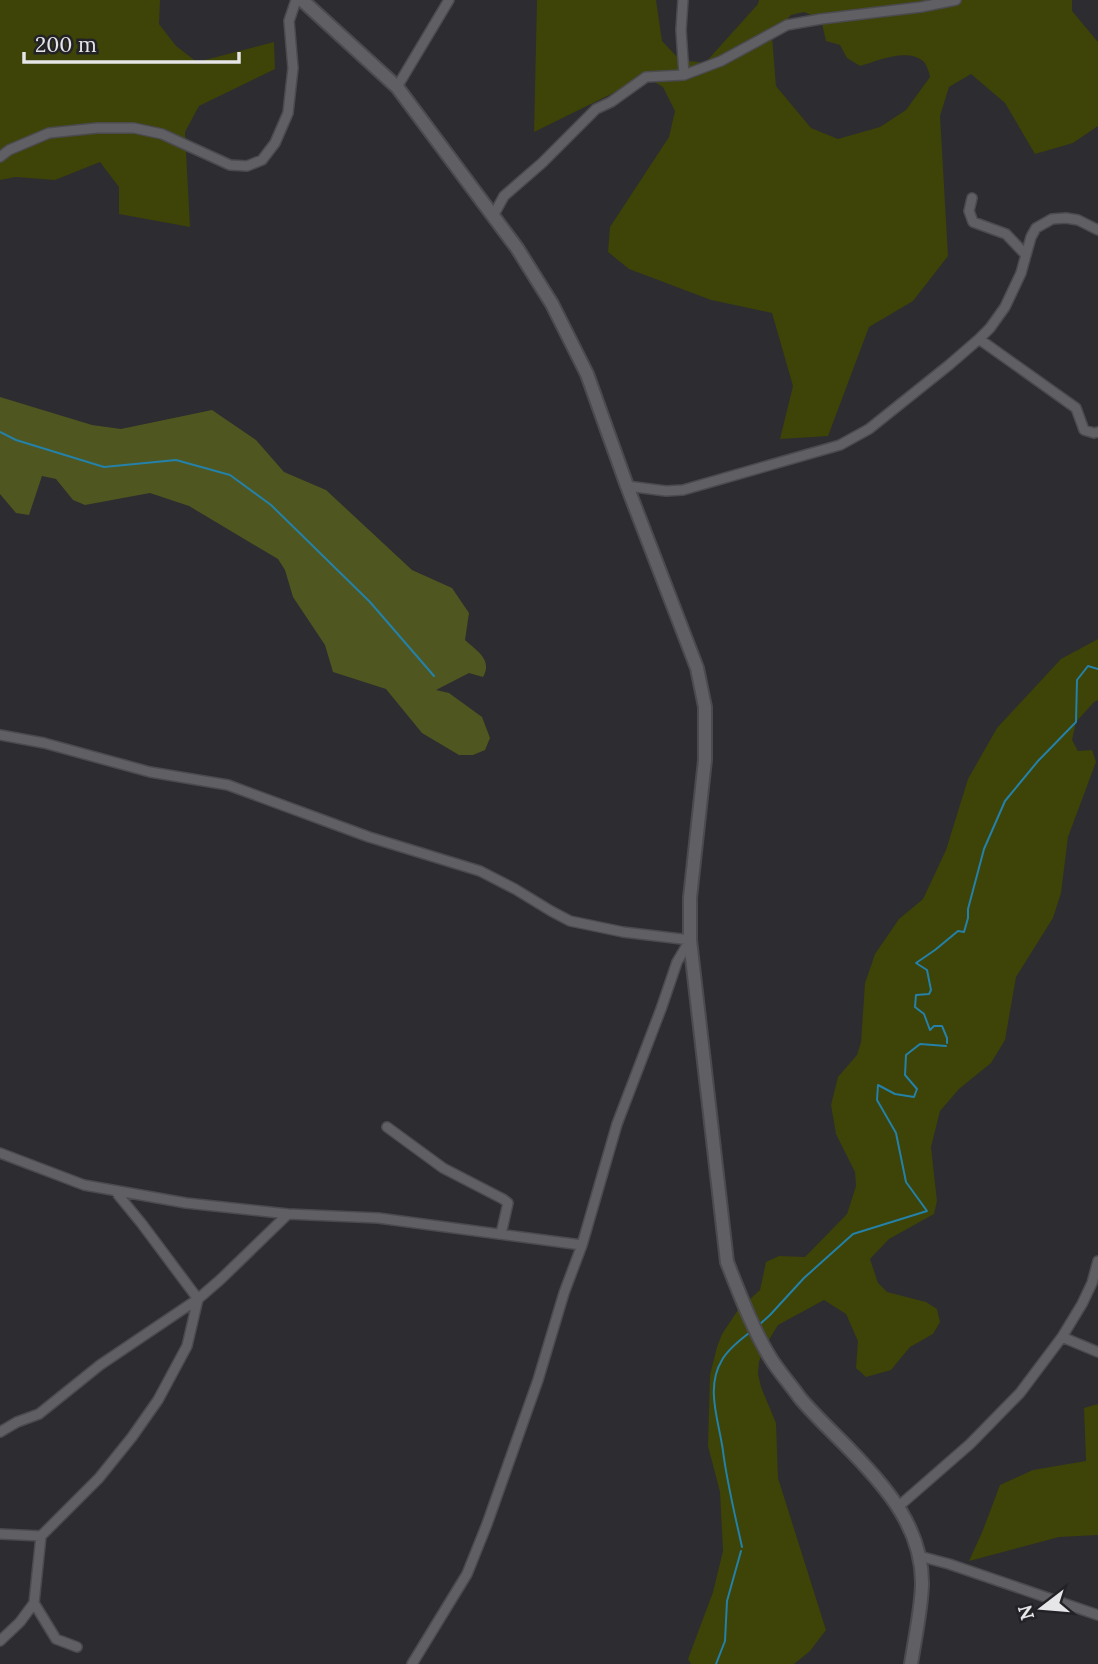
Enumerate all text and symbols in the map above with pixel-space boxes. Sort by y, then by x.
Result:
scale bar [24,21,240,65]
text: 200 m [35,31,97,58]
north arrow [1007,1573,1077,1643]
text: N [1012,1602,1039,1623]

